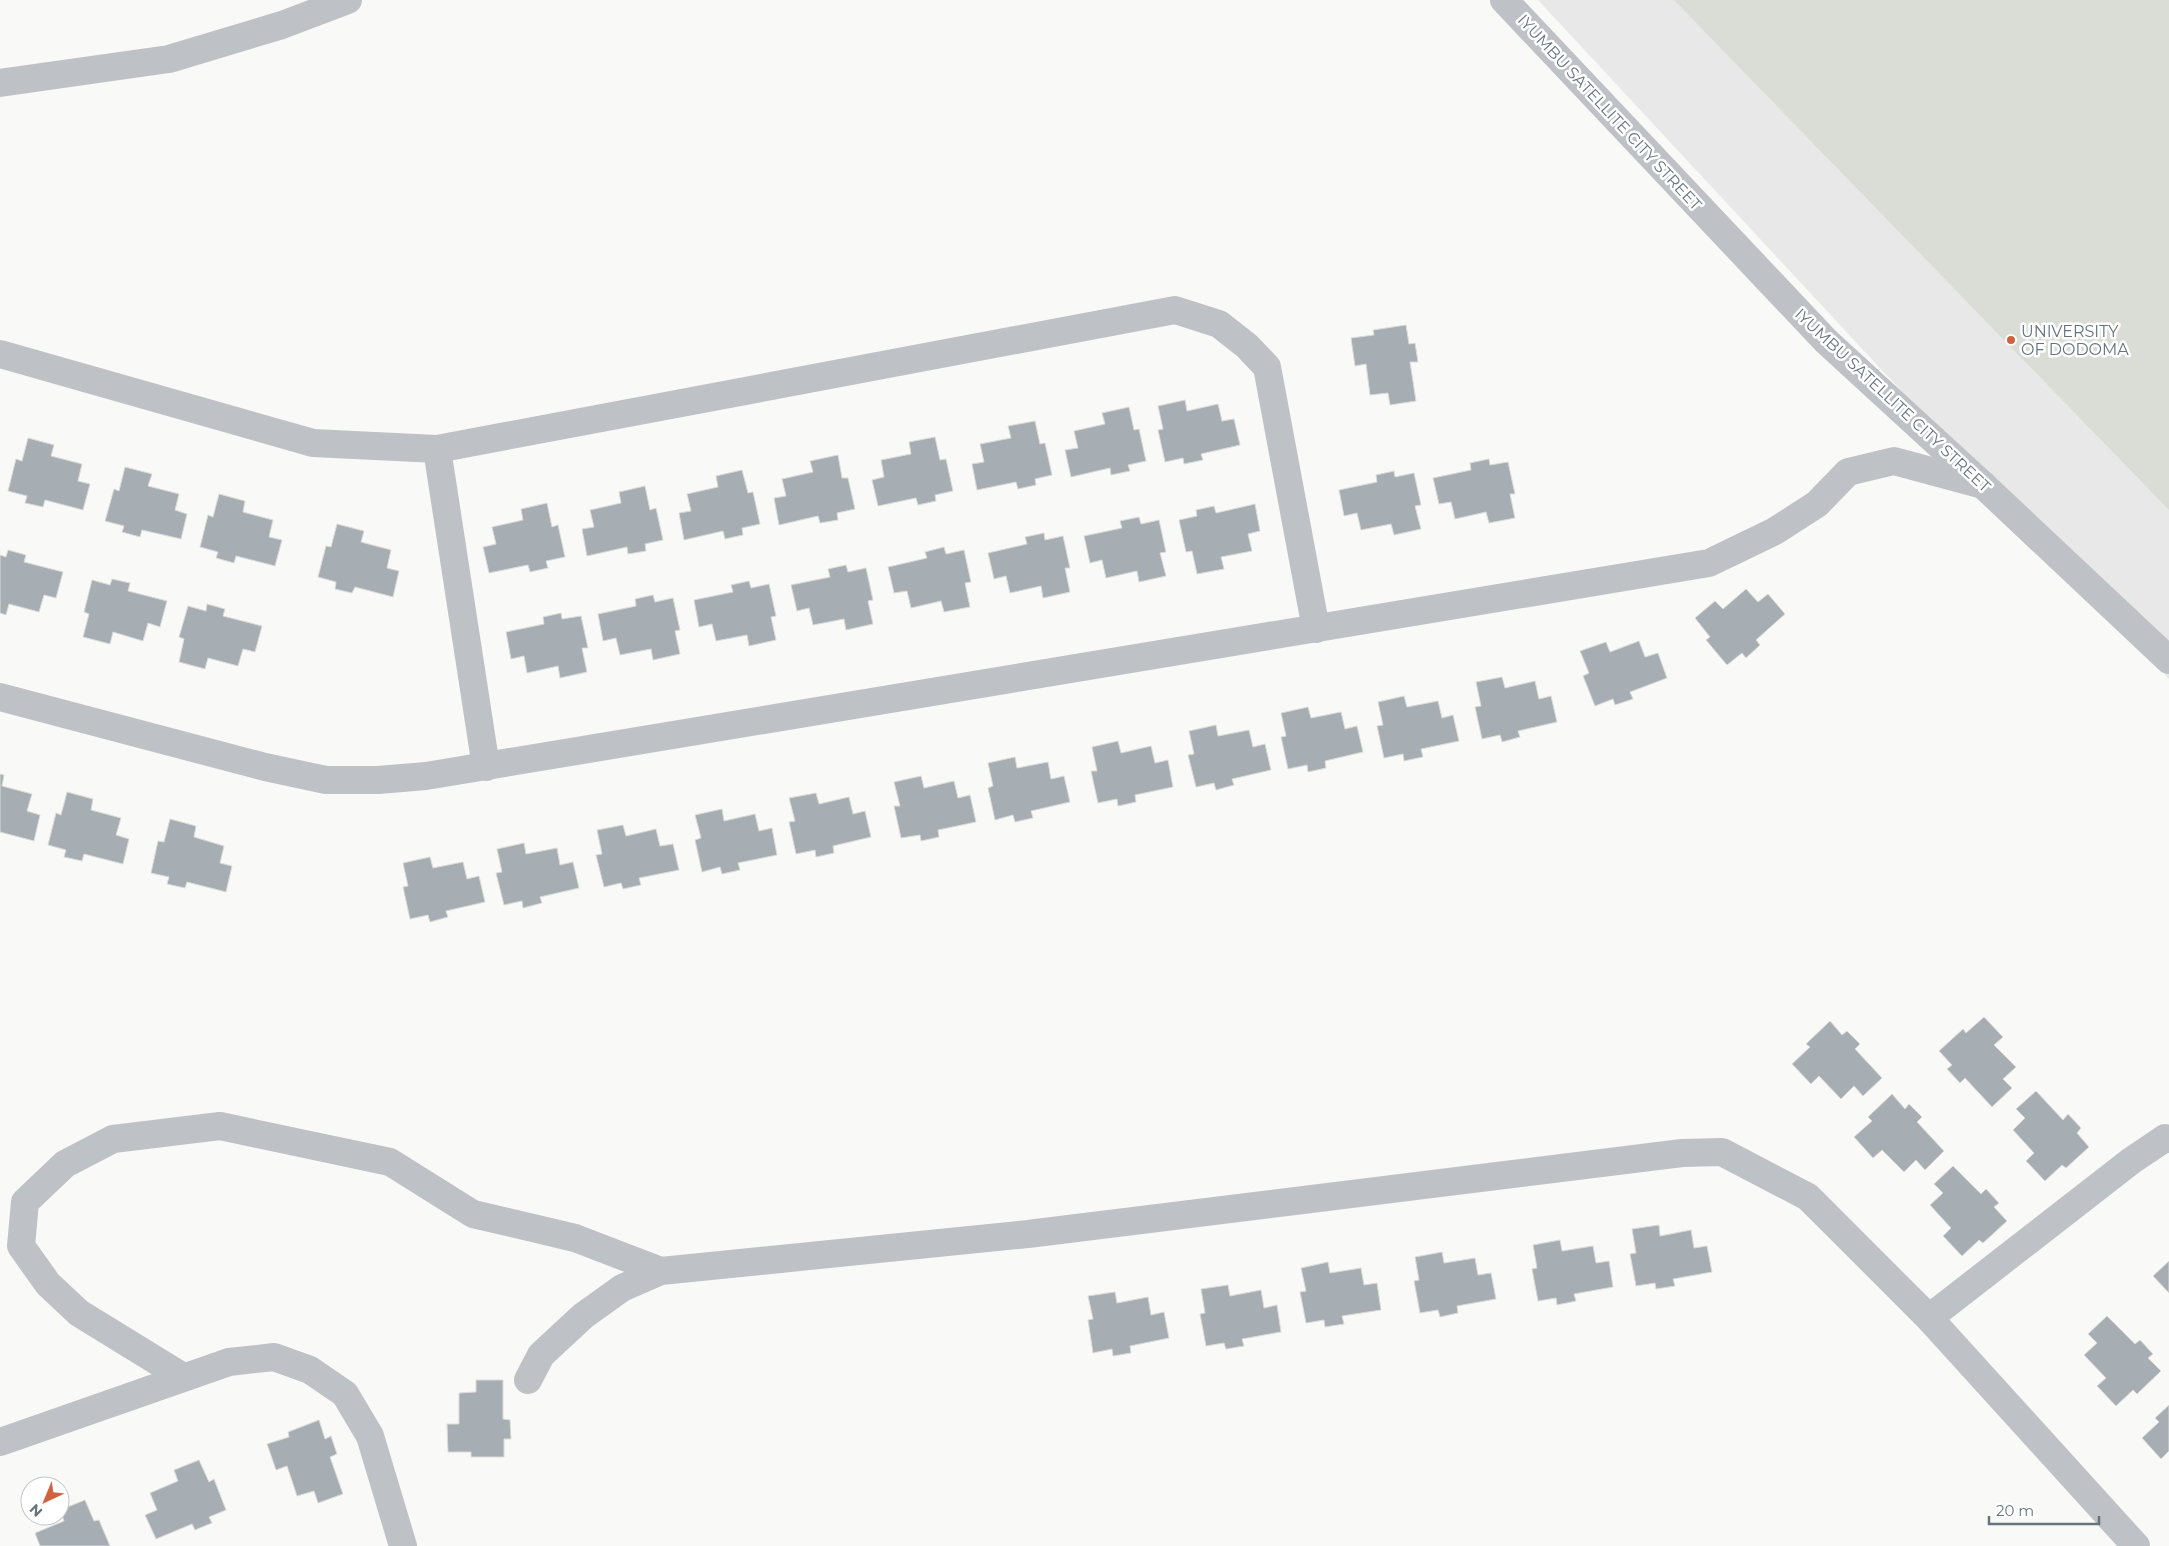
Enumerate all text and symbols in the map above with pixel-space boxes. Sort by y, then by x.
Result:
street label: IYUMBU SATELLITE CITY STREET [1514,11,1706,215]
street label: IYUMBU SATELLITE CITY STREET [1791,305,1995,497]
place label: UNIVERSITY OF DODOMA [2021,322,2129,359]
marker: UNIVERSITY OF DODOMA [2005,334,2017,346]
north arrow [20,1476,70,1526]
scale bar [1989,1494,2099,1526]
text: N [26,1500,46,1521]
text: 20 m [1996,1501,2034,1520]

